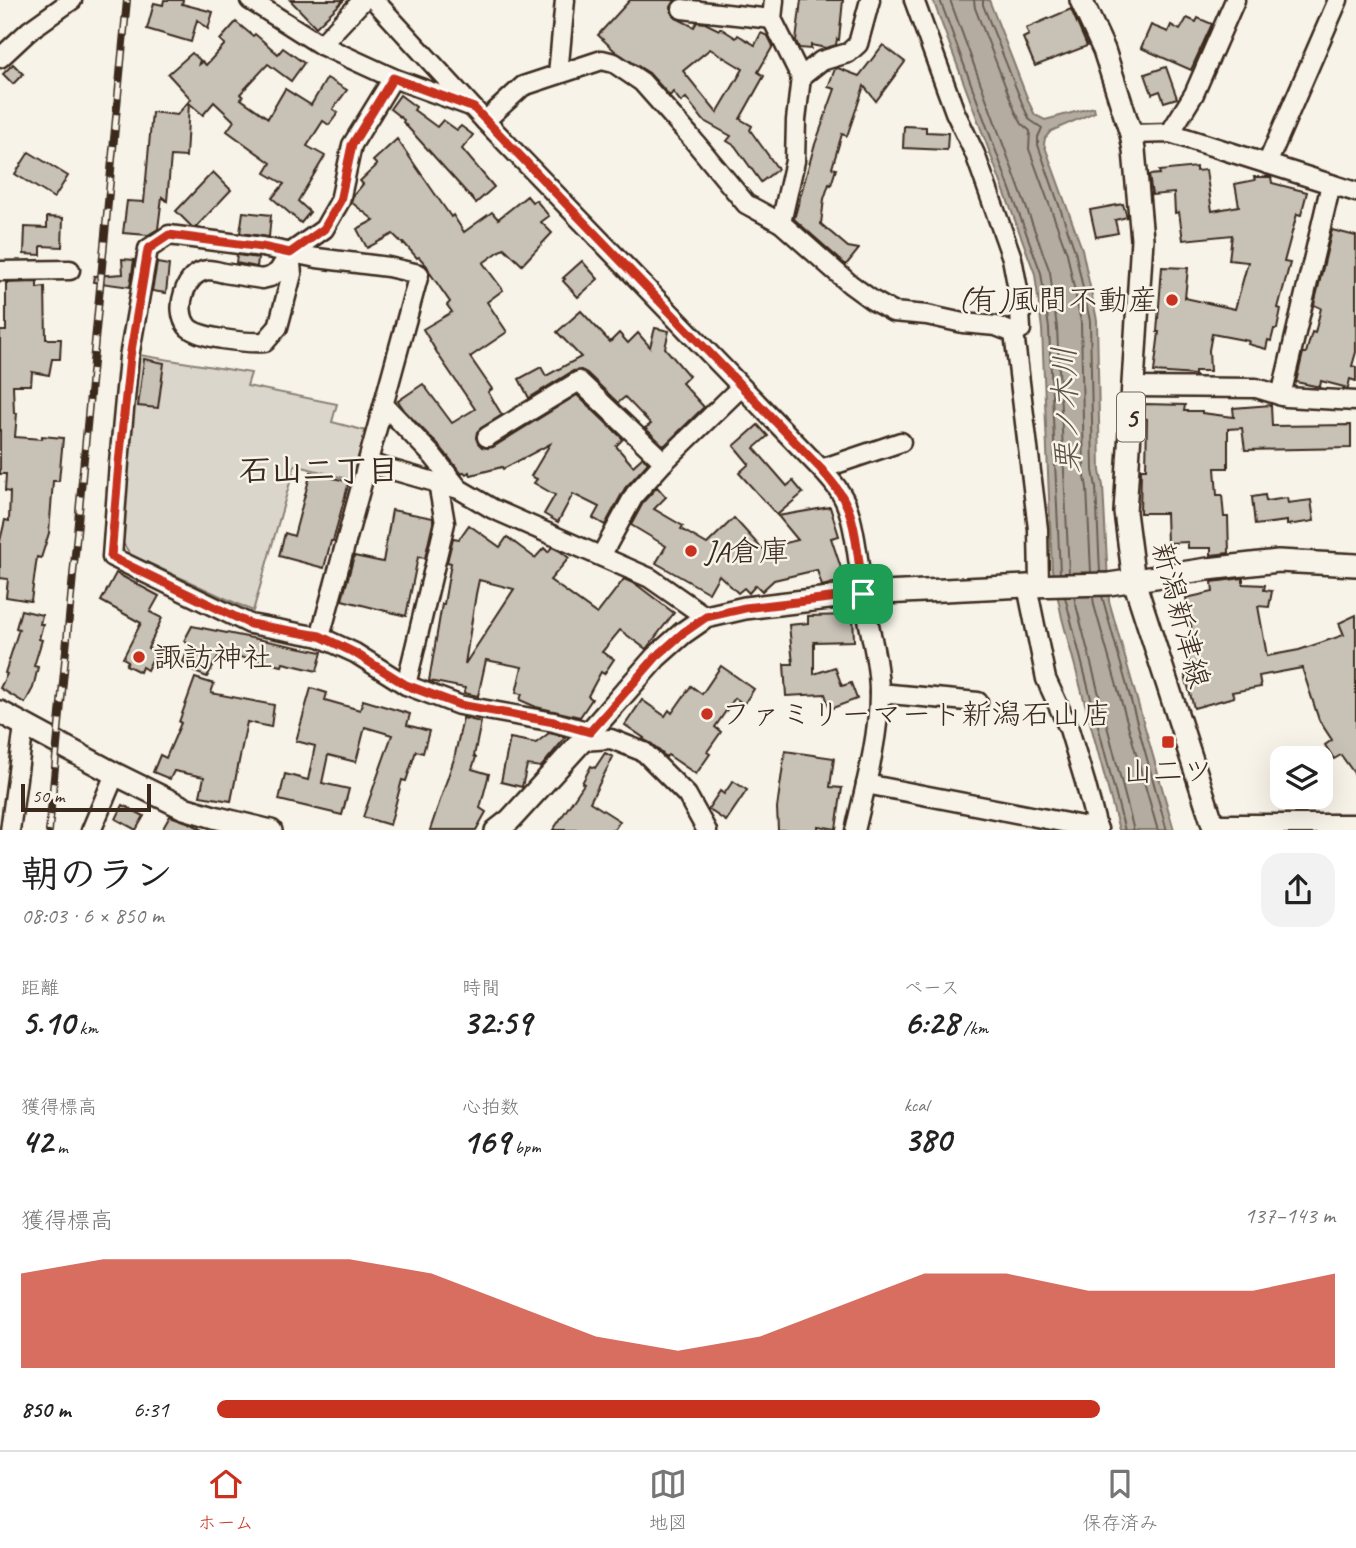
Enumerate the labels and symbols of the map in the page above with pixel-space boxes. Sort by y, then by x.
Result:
place label: (有)風間不動産 [958,281,1158,319]
marker: (有)風間不動産 [1164,292,1180,308]
water label: 栗ノ木川 [1043,345,1089,475]
road number: 5 [1117,392,1145,442]
district label: 石山二丁目 [239,450,399,491]
place label: JA倉庫 [703,532,789,570]
street label: 新潟新津線 [1143,538,1219,692]
marker: JA倉庫 [683,543,699,559]
pin [833,564,893,624]
place label: 諏訪神社 [153,638,273,676]
marker: 諏訪神社 [131,649,147,665]
place label: ファミリーマート新潟石山店 [721,695,1112,733]
marker: ファミリーマート新潟石山店 [699,706,715,722]
marker: 山二ツ [1160,734,1176,750]
place label: 山二ツ [1123,752,1213,790]
scale bar [21,782,150,813]

